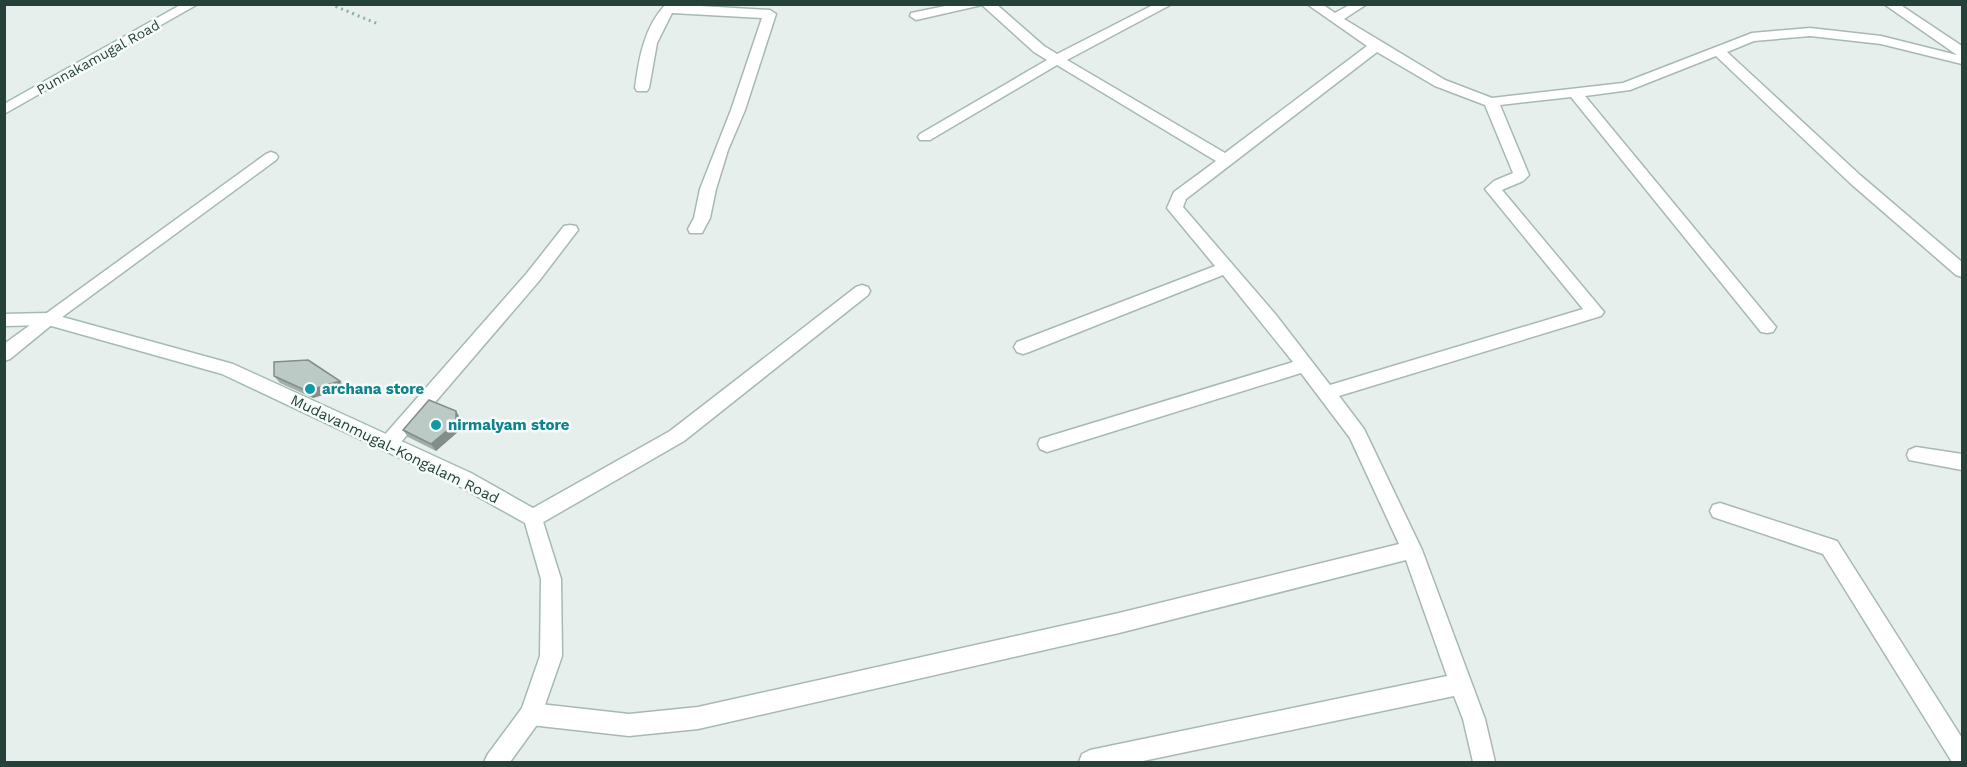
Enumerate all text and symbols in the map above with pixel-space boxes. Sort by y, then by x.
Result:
street label: Punnakamugal Road [34,16,162,98]
place label: archana store [322,380,425,398]
marker: archana store [303,382,317,396]
street label: Mudavanmugal-Kongalam Road [288,391,502,507]
place label: nirmalyam store [448,416,570,434]
marker: nirmalyam store [429,418,443,432]

